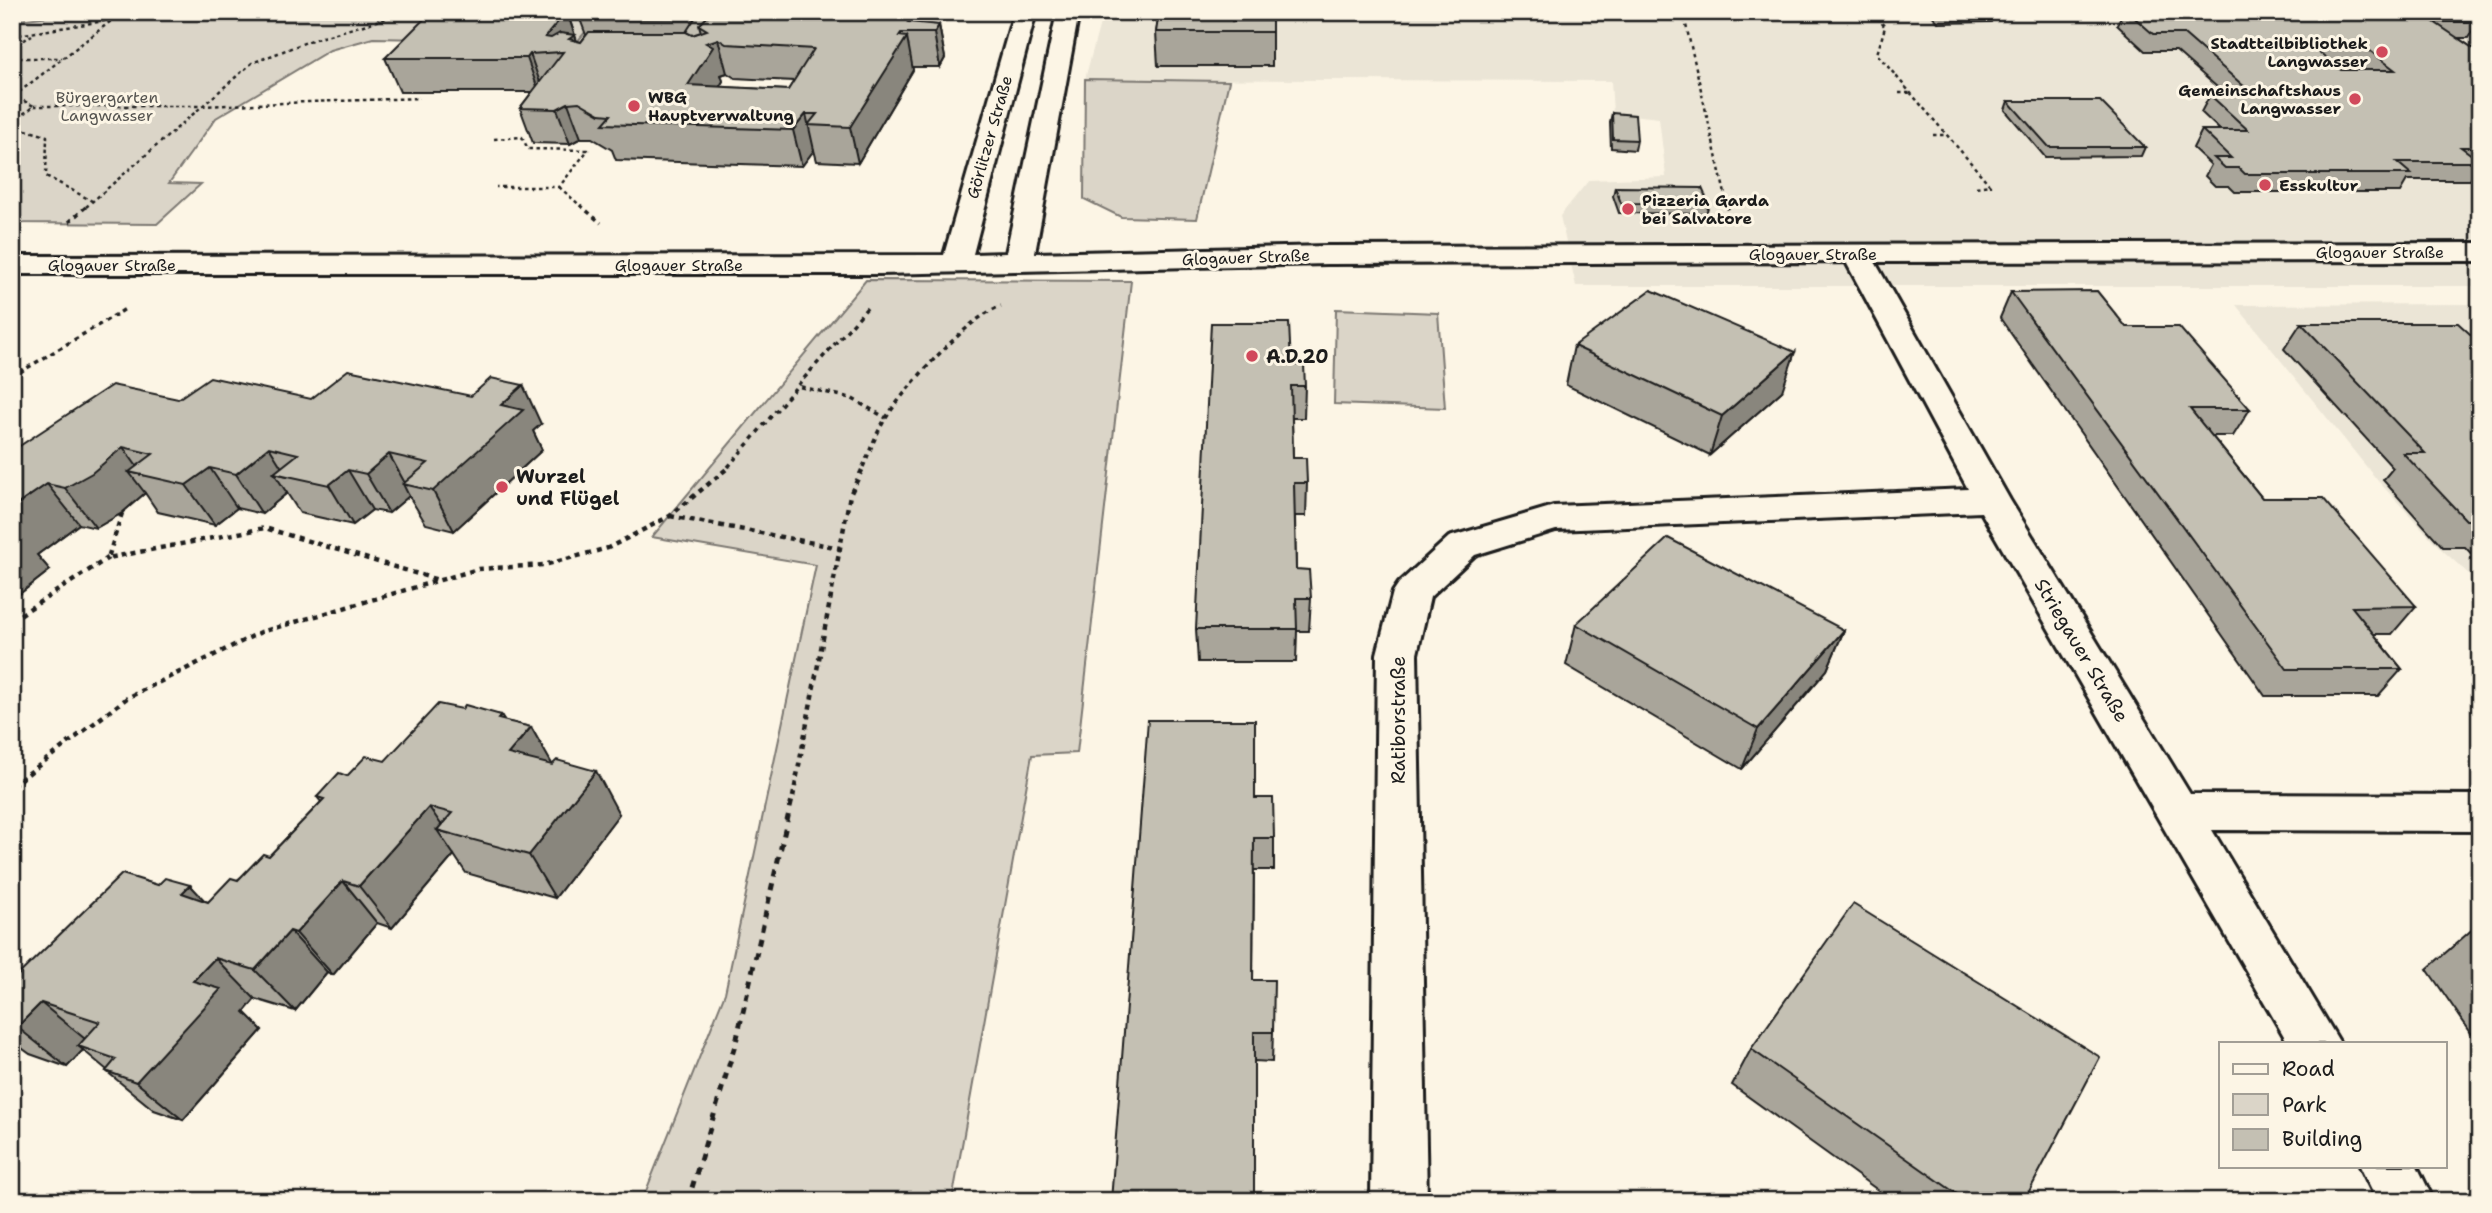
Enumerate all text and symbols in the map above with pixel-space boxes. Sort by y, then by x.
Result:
place label: Stadtteilbibliothek Langwasser [2210,33,2368,72]
marker: Stadtteilbibliothek Langwasser [2374,44,2390,60]
street label: Görlitzer Straße [962,73,1017,201]
place label: Gemeinschaftshaus Langwasser [2178,80,2341,119]
park label: Bürgergarten Langwasser [56,87,158,126]
place label: WBG Hauptverwaltung [648,87,794,126]
marker: Gemeinschaftshaus Langwasser [2347,91,2363,107]
marker: WBG Hauptverwaltung [626,98,642,114]
place label: Esskultur [2279,175,2359,196]
marker: Esskultur [2257,177,2273,193]
place label: Pizzeria Garda bei Salvatore [1642,190,1769,229]
marker: Pizzeria Garda bei Salvatore [1620,201,1636,217]
street label: Glogauer Straße [2316,242,2444,263]
street label: Glogauer Straße [1749,244,1877,265]
street label: Glogauer Straße [1182,245,1310,270]
street label: Glogauer Straße [48,255,176,276]
street label: Glogauer Straße [615,255,743,276]
place label: A.D.20 [1266,344,1328,369]
marker: A.D.20 [1244,348,1260,364]
place label: Wurzel und Flügel [516,464,620,511]
marker: Wurzel und Flügel [494,479,510,495]
street label: Striegauer Straße [2029,574,2134,727]
street label: Ratiborstraße [1386,656,1411,784]
legend [2219,1042,2446,1168]
text: Road [2282,1055,2335,1083]
text: Park [2282,1091,2327,1119]
text: Building [2282,1125,2362,1153]

